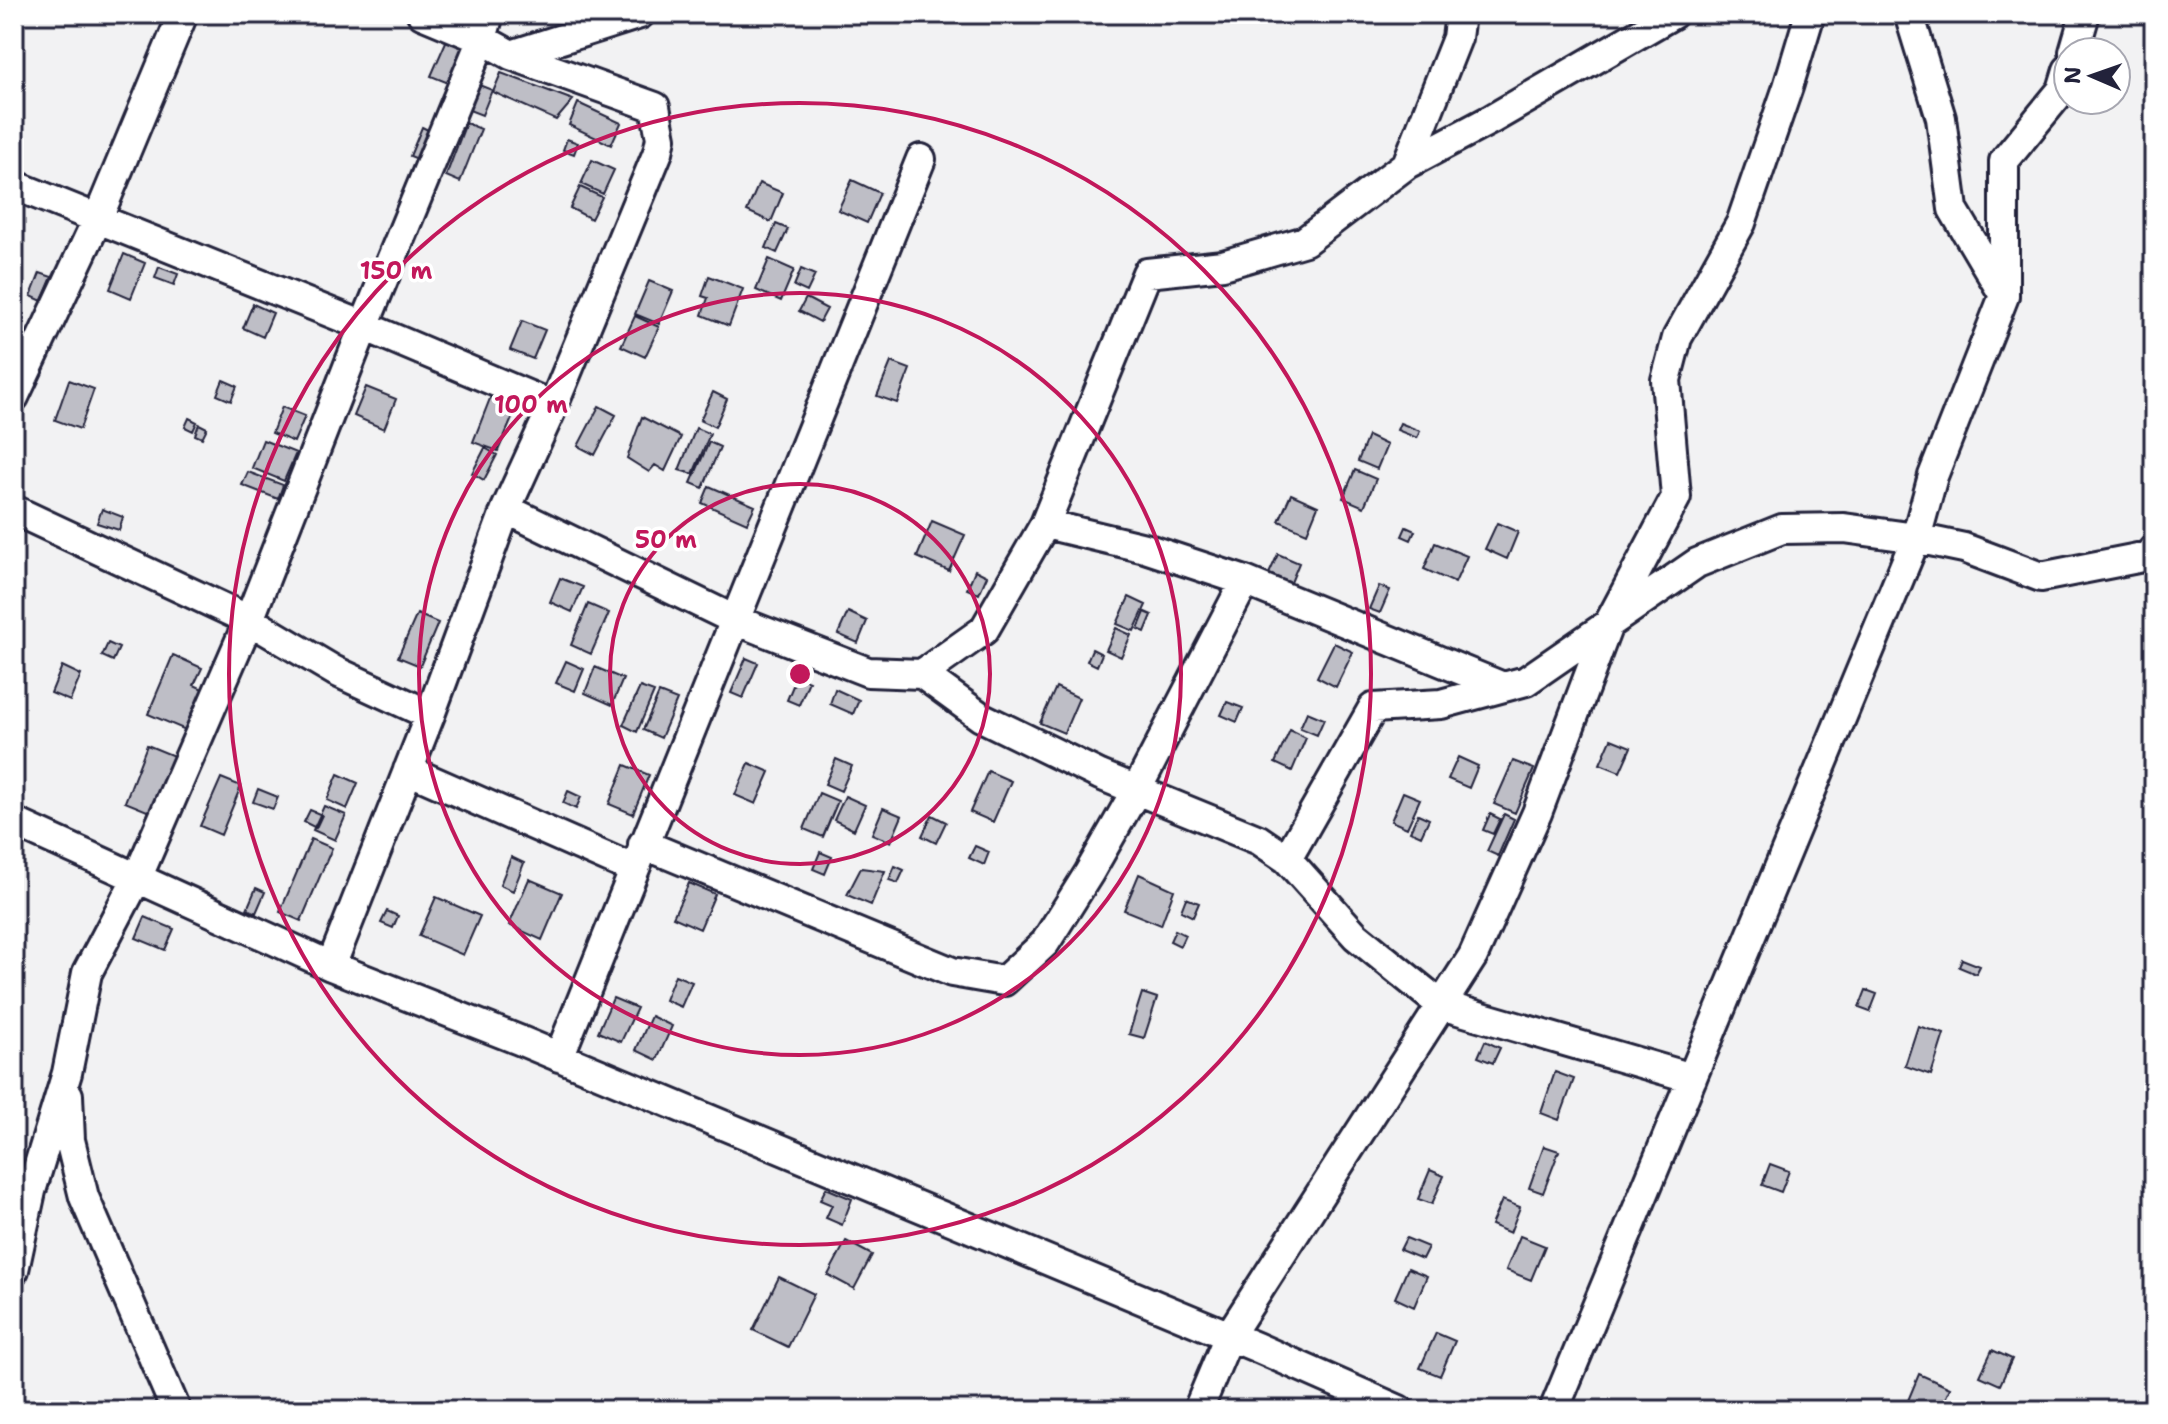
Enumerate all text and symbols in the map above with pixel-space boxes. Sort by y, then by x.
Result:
north arrow [2052,36,2132,116]
text: N [2058,66,2087,85]
text: 150 m [360,255,432,287]
text: 100 m [494,389,568,421]
text: 50 m [635,524,697,556]
centre of rings [786,660,814,688]

